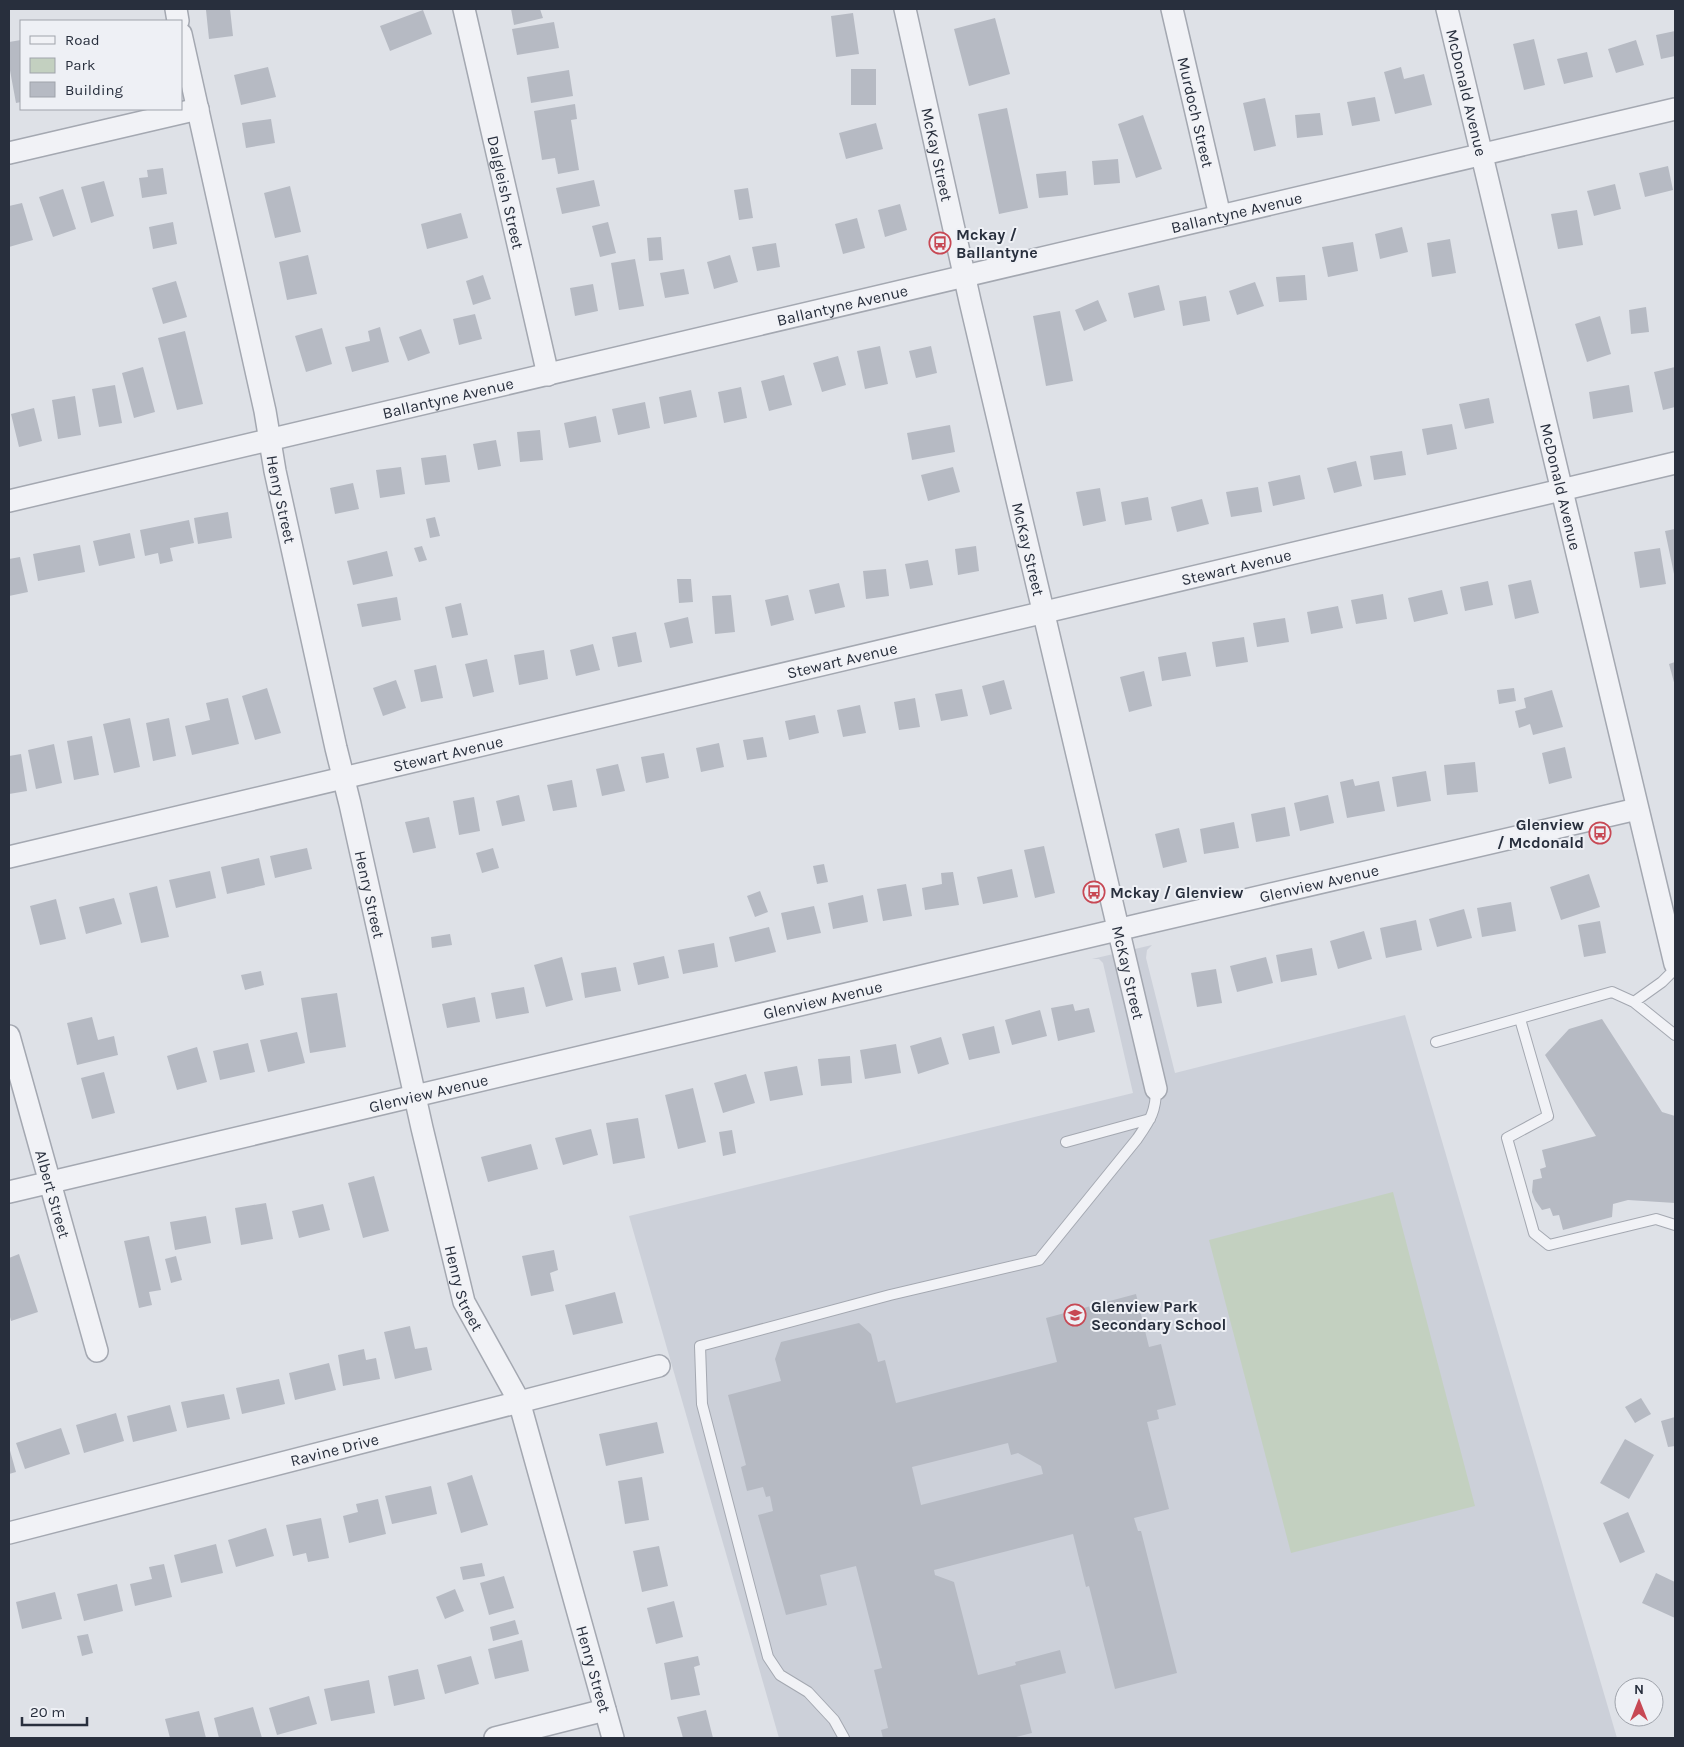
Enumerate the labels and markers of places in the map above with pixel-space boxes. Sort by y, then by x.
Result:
place label: Mckay / Ballantyne [956,225,1038,262]
bus stop icon: Mckay / Ballantyne [928,231,952,255]
place label: Glenview / Mcdonald [1497,815,1584,852]
bus stop icon: Glenview / Mcdonald [1588,821,1612,845]
bus stop icon: Mckay / Glenview [1082,880,1106,904]
place label: Mckay / Glenview [1110,883,1243,902]
place label: Glenview Park Secondary School [1091,1297,1226,1334]
school or university icon: Glenview Park Secondary School [1063,1303,1087,1327]

